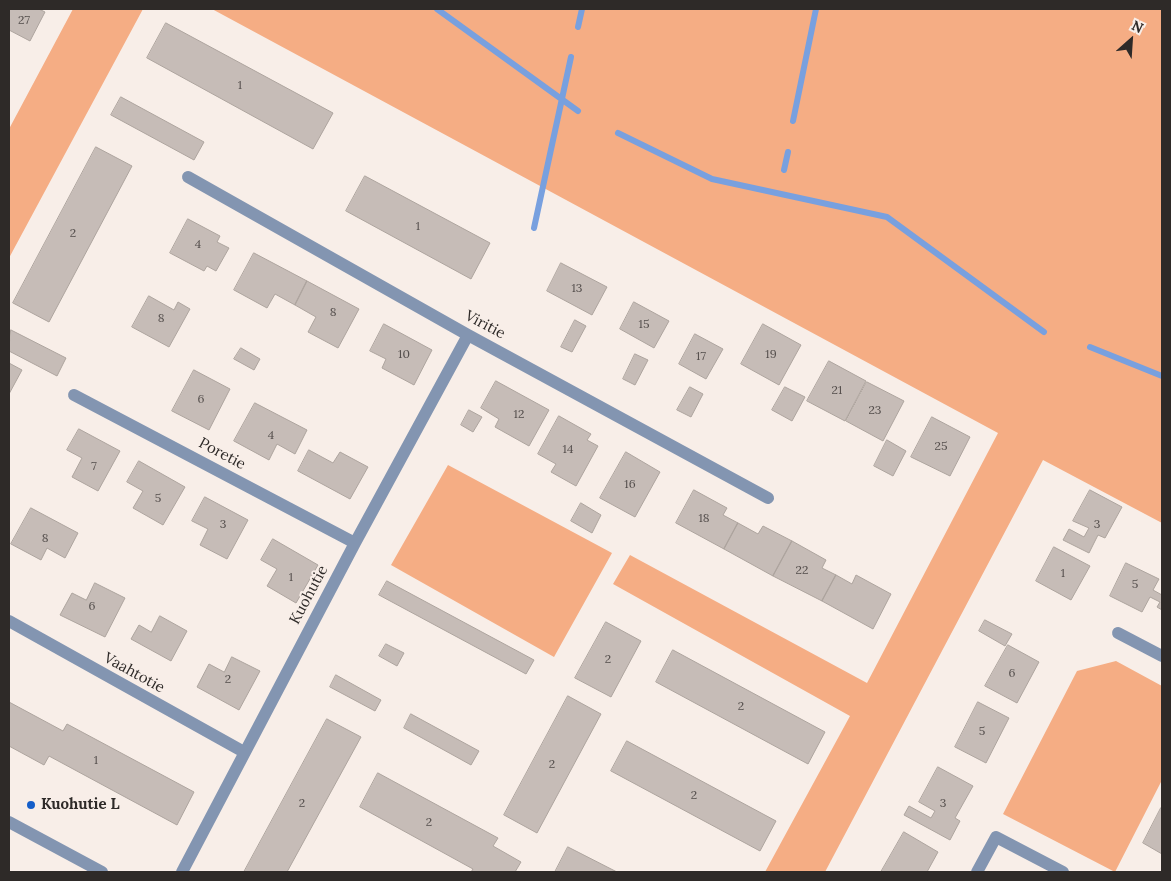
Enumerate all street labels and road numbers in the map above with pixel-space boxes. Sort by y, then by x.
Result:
street label: Viritie [462,307,508,343]
street label: Poretie [196,434,248,474]
street label: Kuohutie [286,563,332,627]
street label: Vaahtotie [101,649,167,697]

